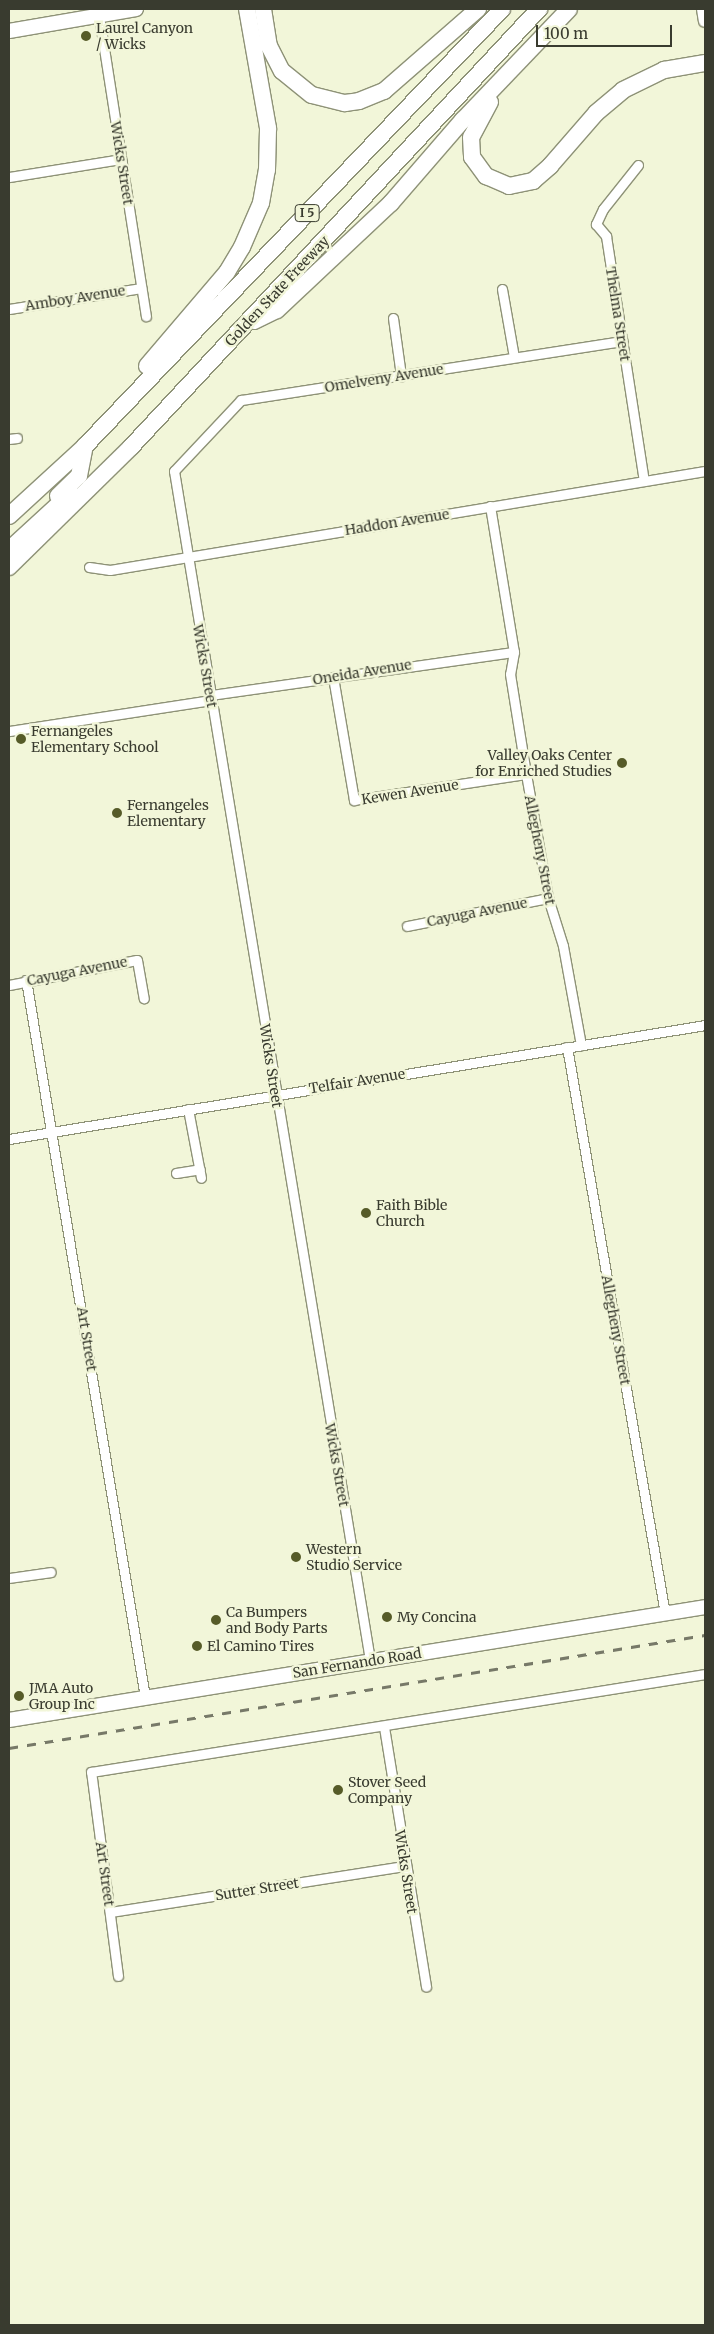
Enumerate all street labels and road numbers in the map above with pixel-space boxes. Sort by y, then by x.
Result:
street label: Wicks Street [107,120,137,206]
road number: I 5 [294,204,320,222]
street label: Golden State Freeway [222,232,332,350]
street label: Thelma Street [602,266,634,362]
street label: Amboy Avenue [24,282,126,314]
street label: Omelveny Avenue [323,360,445,396]
street label: Haddon Avenue [344,505,450,539]
street label: Wicks Street [189,623,221,709]
street label: Oneida Avenue [311,656,413,688]
street label: Kewen Avenue [360,776,460,808]
street label: Allegheny Street [521,794,559,906]
street label: Cayuga Avenue [425,894,529,930]
street label: Cayuga Avenue [25,953,129,989]
street label: Wicks Street [256,1023,286,1109]
street label: Telfair Avenue [308,1065,406,1097]
street label: Allegheny Street [598,1274,634,1386]
street label: Art Street [74,1306,100,1372]
street label: Wicks Street [321,1422,353,1508]
street label: San Fernando Road [291,1645,423,1681]
street label: Wicks Street [391,1829,421,1915]
street label: Art Street [92,1841,118,1907]
street label: Sutter Street [214,1874,300,1904]

